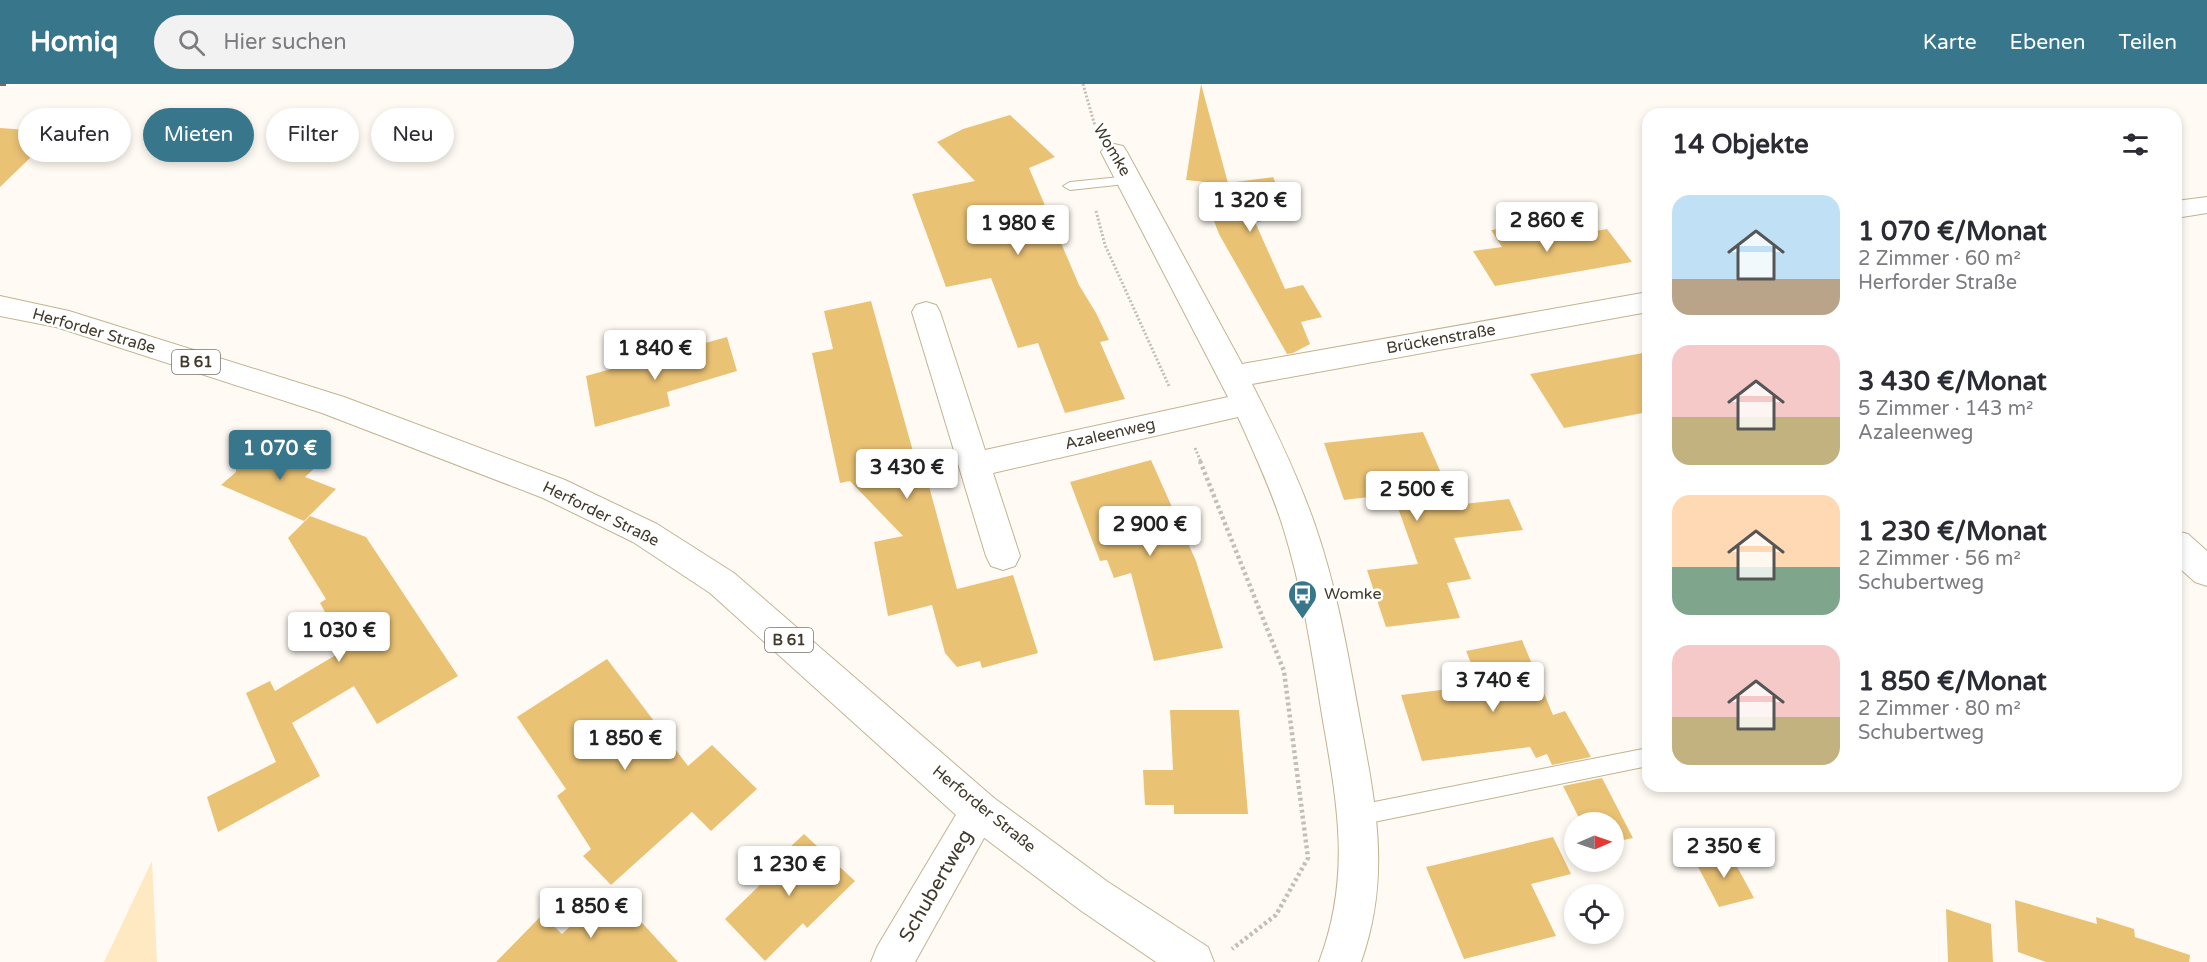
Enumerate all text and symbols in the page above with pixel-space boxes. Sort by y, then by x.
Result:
search box [154,15,574,69]
text: Homiq [30,25,118,59]
icon: search [175,26,208,59]
text: Hier suchen [223,29,347,55]
text: Karte [1923,30,1977,55]
text: Ebenen [2010,30,2086,55]
text: Teilen [2119,30,2177,55]
chip: Kaufen [18,108,131,162]
chip: Mieten [143,108,254,162]
chip: Filter [266,108,359,162]
chip: Neu [371,108,454,162]
street label: Womke [1089,120,1135,180]
icon: filters [2119,128,2152,161]
text: 14 Objekte [1672,129,1809,160]
pin: 1 320 € [1195,182,1305,233]
text: 1 320 € [1213,189,1287,213]
pin: 2 860 € [1492,202,1602,253]
pin: 1 980 € [963,205,1073,256]
text: 2 860 € [1510,209,1584,233]
text: 1 980 € [981,212,1055,236]
text: 1 070 €/Monat [1858,216,2047,247]
icon: home [1720,219,1792,291]
text: 2 Zimmer · 60 m² [1858,247,2021,271]
text: Herforder Straße [1858,271,2017,295]
street label: Herforder Straße [30,304,158,358]
street label: Brückenstraße [1385,320,1497,358]
pin: 1 840 € [600,330,710,381]
text: 1 840 € [618,337,692,361]
road number: B 61 [172,350,220,374]
text: 3 430 €/Monat [1858,366,2047,397]
icon: home [1720,369,1792,441]
text: 5 Zimmer · 143 m² [1858,397,2033,421]
street label: Azaleenweg [1063,414,1157,454]
text: Azaleenweg [1858,421,1973,445]
pin: 1 070 € [225,430,335,481]
text: 1 070 € [243,437,317,461]
pin: 3 430 € [852,449,962,500]
text: 3 430 € [870,456,944,480]
pin: 2 500 € [1362,471,1472,522]
street label: Herforder Straße [539,477,663,551]
text: 2 500 € [1380,478,1454,502]
pin: 2 900 € [1095,506,1205,557]
text: 2 900 € [1113,513,1187,537]
text: 1 230 €/Monat [1858,516,2047,547]
icon: home [1720,519,1792,591]
text: 2 Zimmer · 56 m² [1858,547,2021,571]
text: Schubertweg [1858,571,1984,595]
bus stop icon: Womke [1287,578,1319,620]
place label: Womke [1324,584,1382,604]
pin: 1 030 € [284,612,394,663]
text: 1 030 € [302,619,376,643]
road number: B 61 [765,628,813,652]
pin: 3 740 € [1438,662,1548,713]
text: 1 850 €/Monat [1858,666,2047,697]
text: 3 740 € [1456,669,1530,693]
icon: home [1720,669,1792,741]
text: 2 Zimmer · 80 m² [1858,697,2021,721]
pin: 1 850 € [570,720,680,771]
text: Schubertweg [1858,721,1984,745]
text: 1 850 € [588,727,662,751]
street label: Herforder Straße [928,761,1040,857]
north arrow [1564,812,1624,872]
map controls [1564,812,1624,944]
street label: Schubertweg [894,825,978,947]
pin: 2 350 € [1669,828,1779,879]
text: 2 350 € [1687,835,1761,859]
pin: 1 230 € [734,846,844,897]
text: 1 230 € [752,853,826,877]
button: locate [1564,884,1624,944]
pin: 1 850 € [536,888,646,939]
text: 1 850 € [554,895,628,919]

